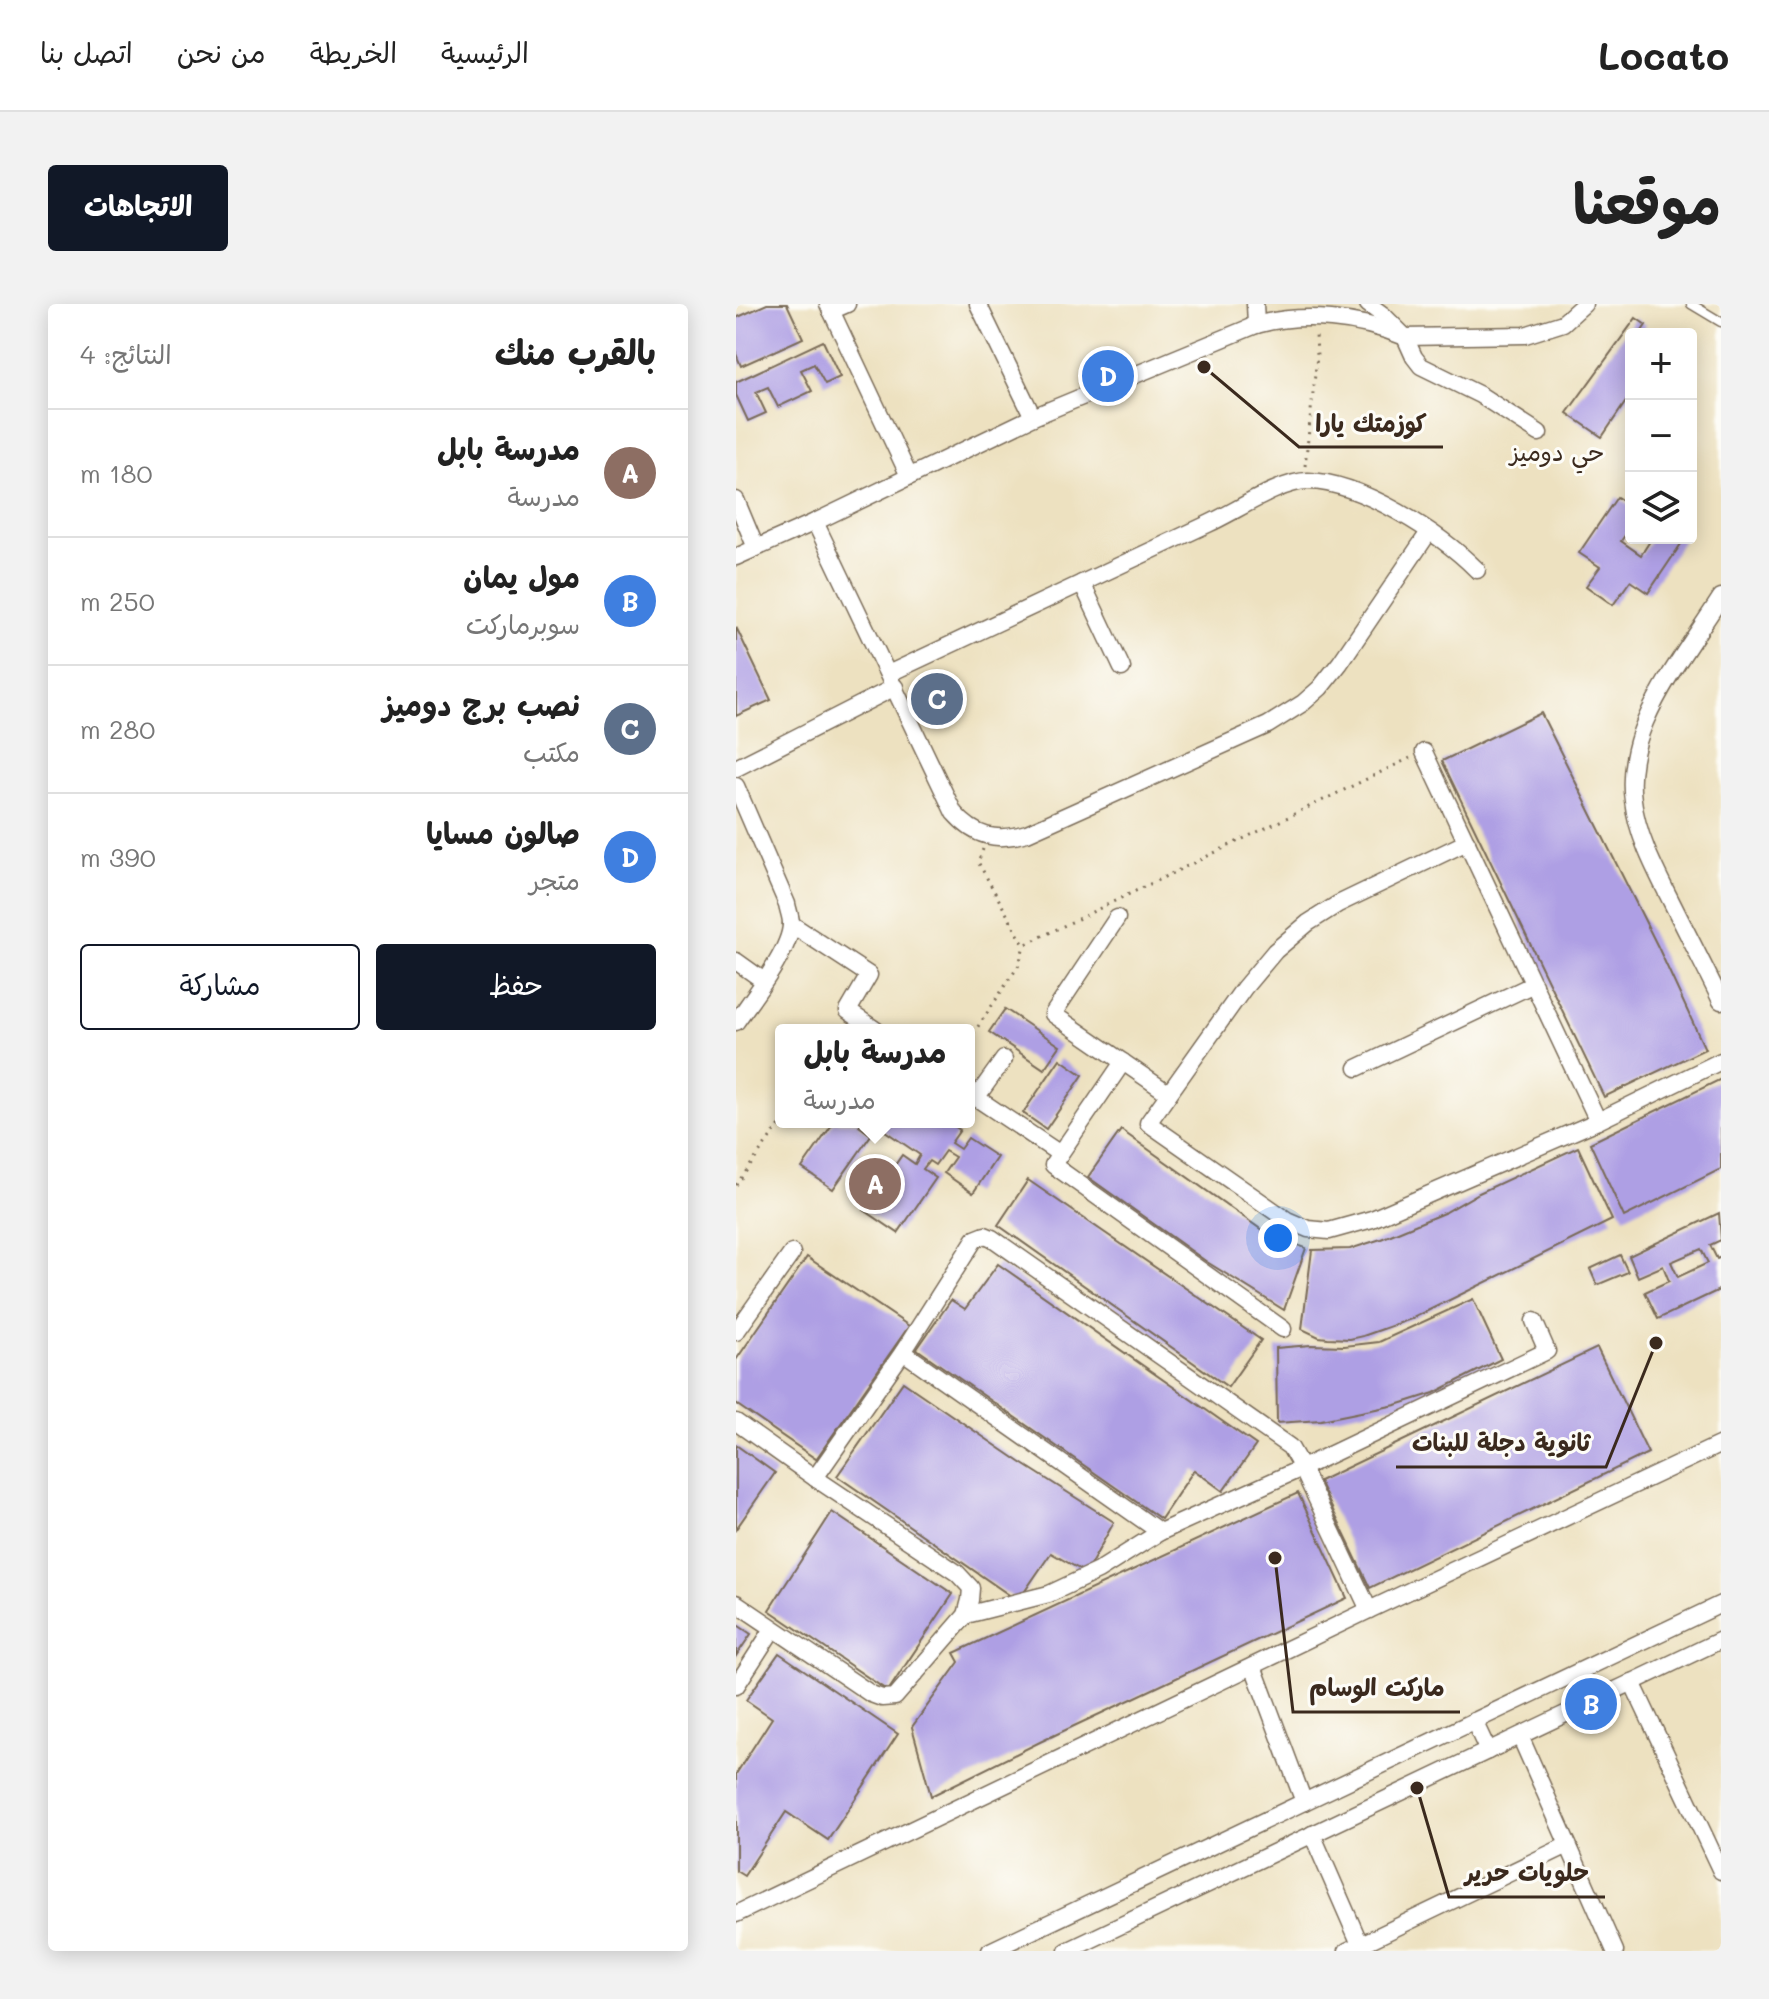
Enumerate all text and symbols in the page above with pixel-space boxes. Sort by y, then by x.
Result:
text: Locato [1598,30,1729,80]
text: اتصل بنا [40,34,133,70]
text: من نحن [177,34,266,70]
text: الخريطة [310,34,397,70]
text: الرئيسية [441,34,529,70]
button: الاتجاهات [48,165,228,251]
text: موقعنا [1573,165,1721,238]
map controls [1625,328,1697,544]
button: + [1625,328,1697,400]
text: بالقرب منك [495,329,656,374]
text: النتائج: 4 [80,337,172,371]
pin: D [1082,346,1134,406]
callout: كوزمتك يارا [1299,399,1443,447]
button: − [1625,400,1697,472]
text: كوزمتك يارا [1315,407,1427,440]
text: مدرسة بابل [437,428,580,468]
district label: حي دوميز [1508,436,1604,474]
text: 180 m [80,456,152,490]
text: A [621,456,639,490]
button: layers [1625,472,1697,544]
text: مدرسة [508,479,580,513]
text: مول يمان [463,556,580,596]
text: 250 m [80,584,155,618]
text: B [621,584,639,618]
text: سوبرماركت [466,607,580,641]
pin: C [911,669,963,729]
text: نصب برج دوميز [383,684,580,724]
text: 280 m [80,712,155,746]
text: C [620,712,640,746]
text: مكتب [523,735,580,769]
text: صالون مسايا [426,812,580,852]
text: 390 m [80,840,156,874]
text: D [621,840,639,874]
text: متجر [529,863,580,897]
button: مشاركة [80,944,360,1030]
button: حفظ [376,944,656,1030]
popup [775,1024,975,1128]
text: مدرسة بابل [803,1031,947,1071]
text: مدرسة [803,1082,876,1116]
pin: A [849,1154,901,1214]
your location [1258,1218,1298,1258]
callout: ثانوية دجلة للبنات [1396,1419,1606,1467]
text: ثانوية دجلة للبنات [1412,1426,1592,1458]
callout: ماركت الوسام [1293,1664,1460,1712]
text: ماركت الوسام [1309,1671,1445,1706]
pin: B [1565,1674,1617,1734]
callout: حلويات حرير [1449,1849,1605,1897]
text: حلويات حرير [1463,1856,1589,1889]

